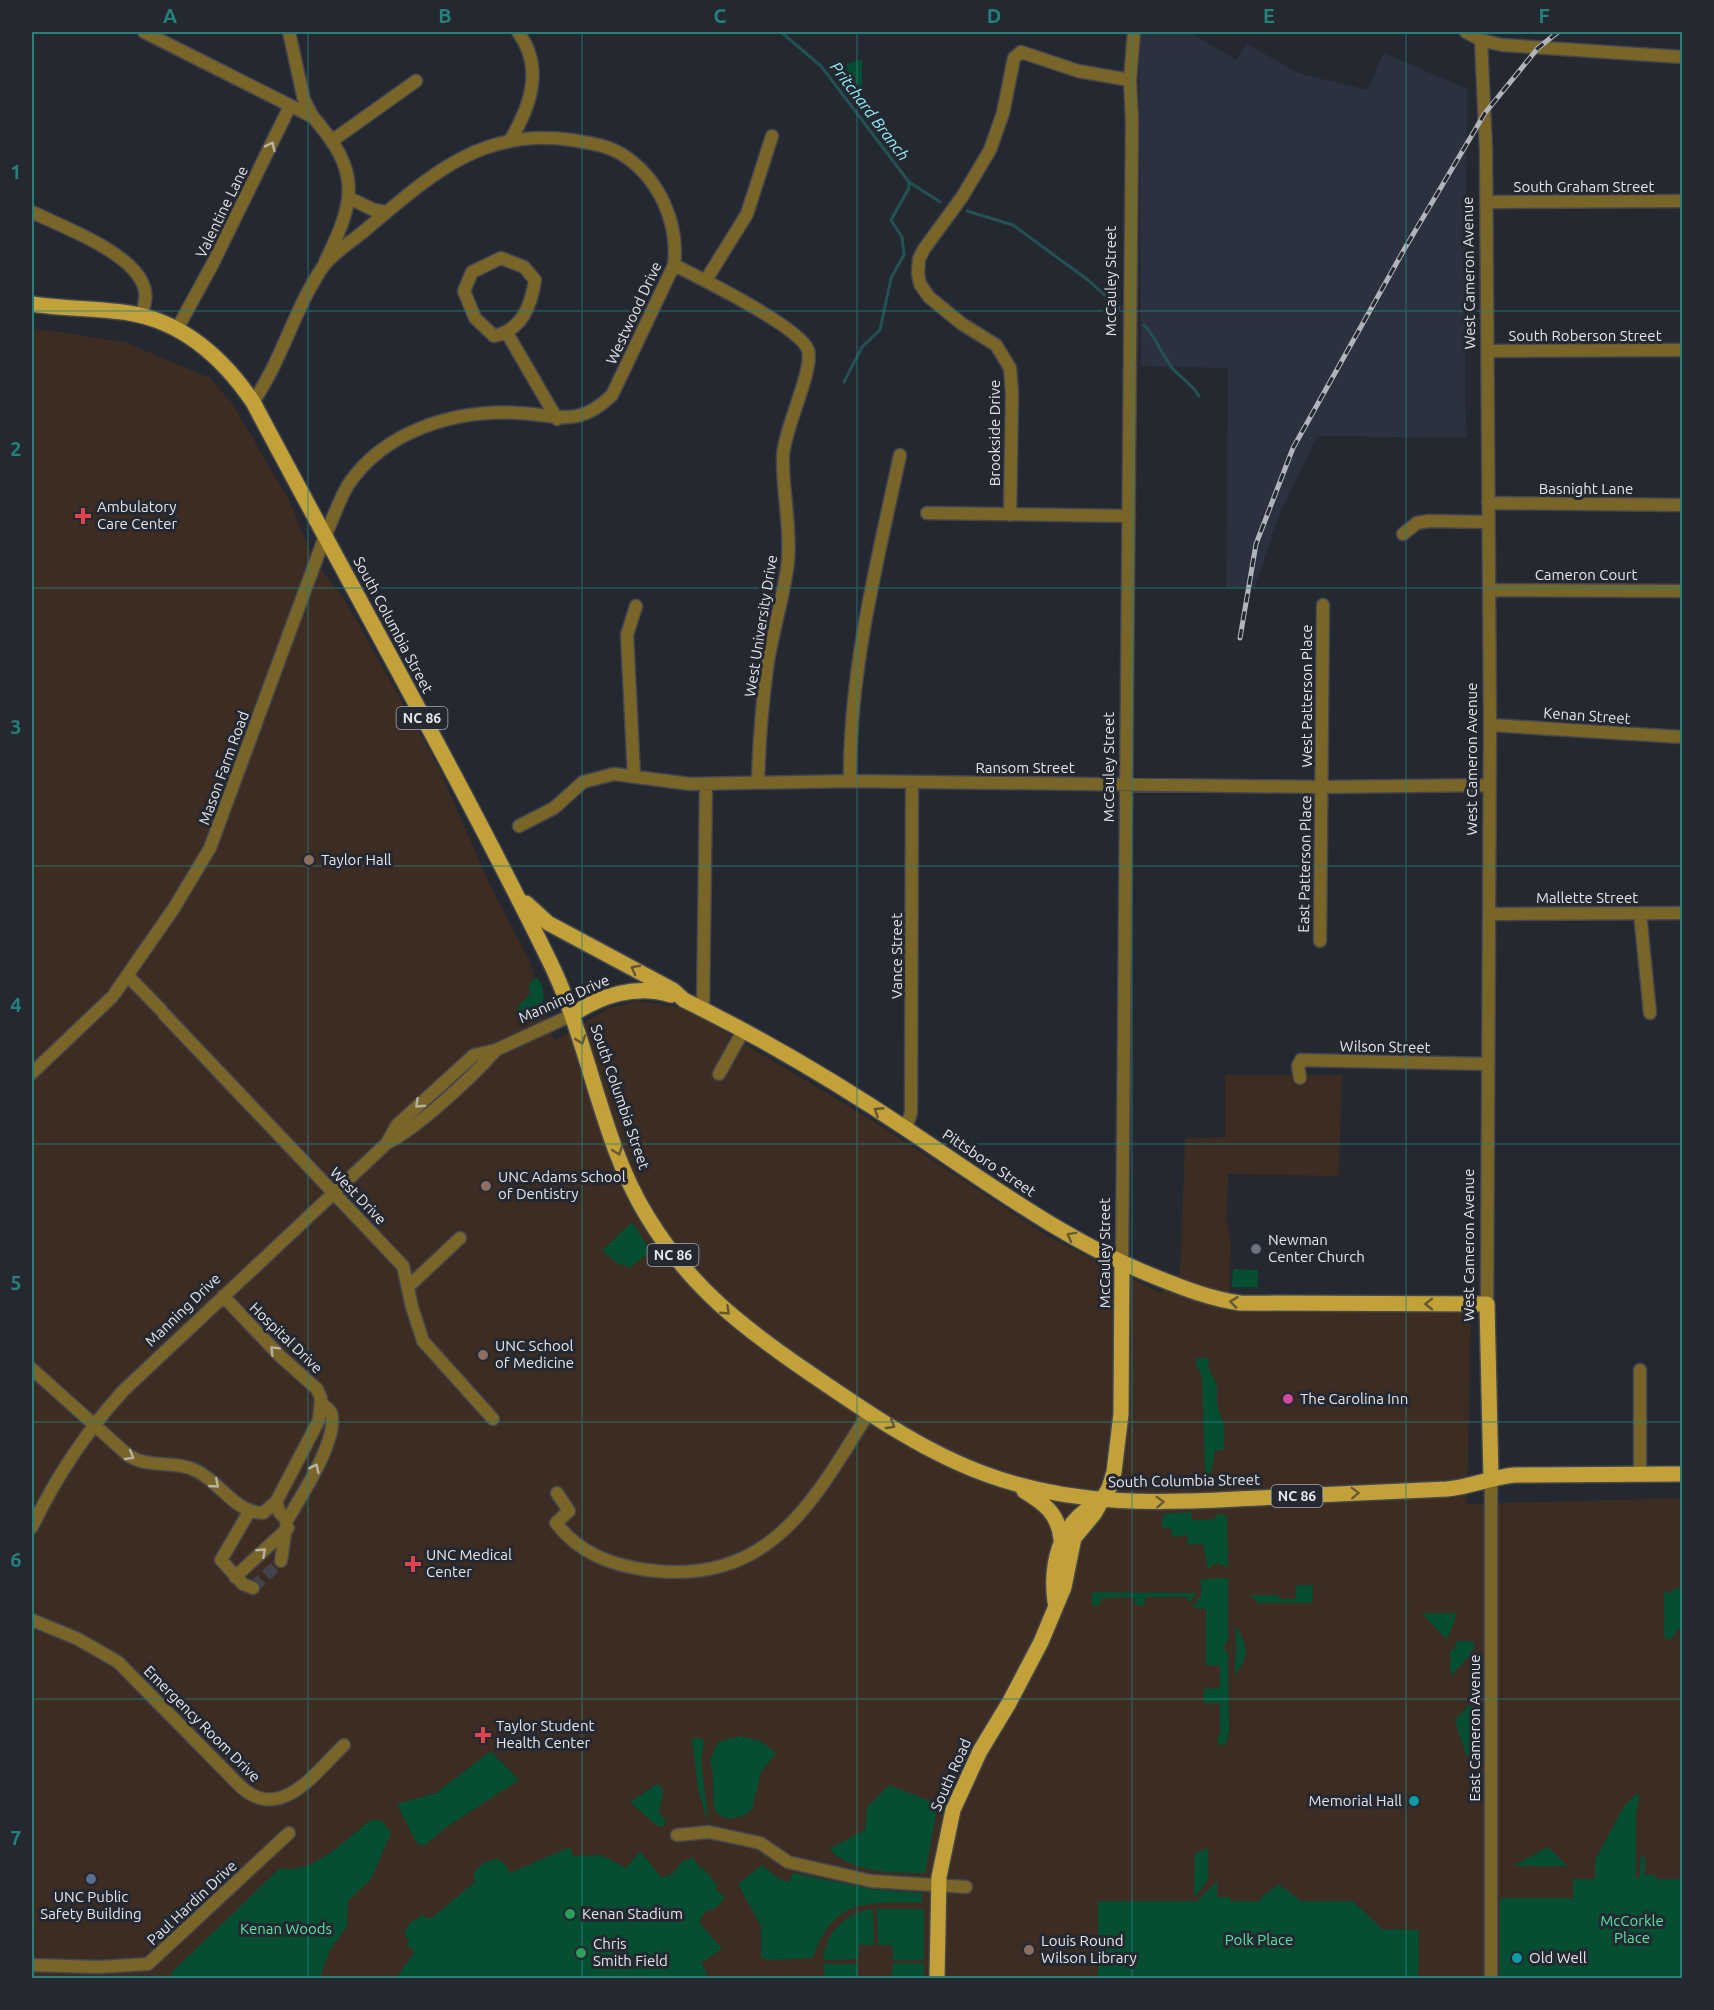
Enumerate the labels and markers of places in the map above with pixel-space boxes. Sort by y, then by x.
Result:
place label: Ambulatory Care Center [97,498,177,532]
marker: Ambulatory Care Center [74,507,92,525]
place label: Taylor Hall [321,851,392,868]
marker: Taylor Hall [302,853,316,867]
place label: UNC Adams School of Dentistry [498,1168,626,1202]
marker: UNC Adams School of Dentistry [479,1179,493,1193]
place label: Newman Center Church [1268,1231,1365,1265]
marker: Newman Center Church [1249,1242,1263,1256]
place label: UNC School of Medicine [495,1337,574,1371]
marker: UNC School of Medicine [476,1348,490,1362]
place label: The Carolina Inn [1300,1390,1408,1407]
marker: The Carolina Inn [1281,1392,1295,1406]
place label: UNC Medical Center [426,1546,512,1580]
marker: UNC Medical Center [404,1555,422,1573]
place label: Taylor Student Health Center [496,1717,594,1751]
marker: Taylor Student Health Center [474,1726,492,1744]
place label: Memorial Hall [1309,1792,1402,1809]
marker: Memorial Hall [1407,1794,1421,1808]
marker: UNC Public Safety Building [84,1872,98,1886]
place label: UNC Public Safety Building [40,1888,142,1922]
place label: Kenan Stadium [582,1905,683,1922]
marker: Kenan Stadium [563,1907,577,1921]
place label: Louis Round Wilson Library [1041,1932,1137,1966]
place label: Chris Smith Field [593,1935,668,1969]
marker: Louis Round Wilson Library [1022,1943,1036,1957]
marker: Chris Smith Field [574,1946,588,1960]
place label: Old Well [1529,1949,1587,1966]
marker: Old Well [1510,1951,1524,1965]

